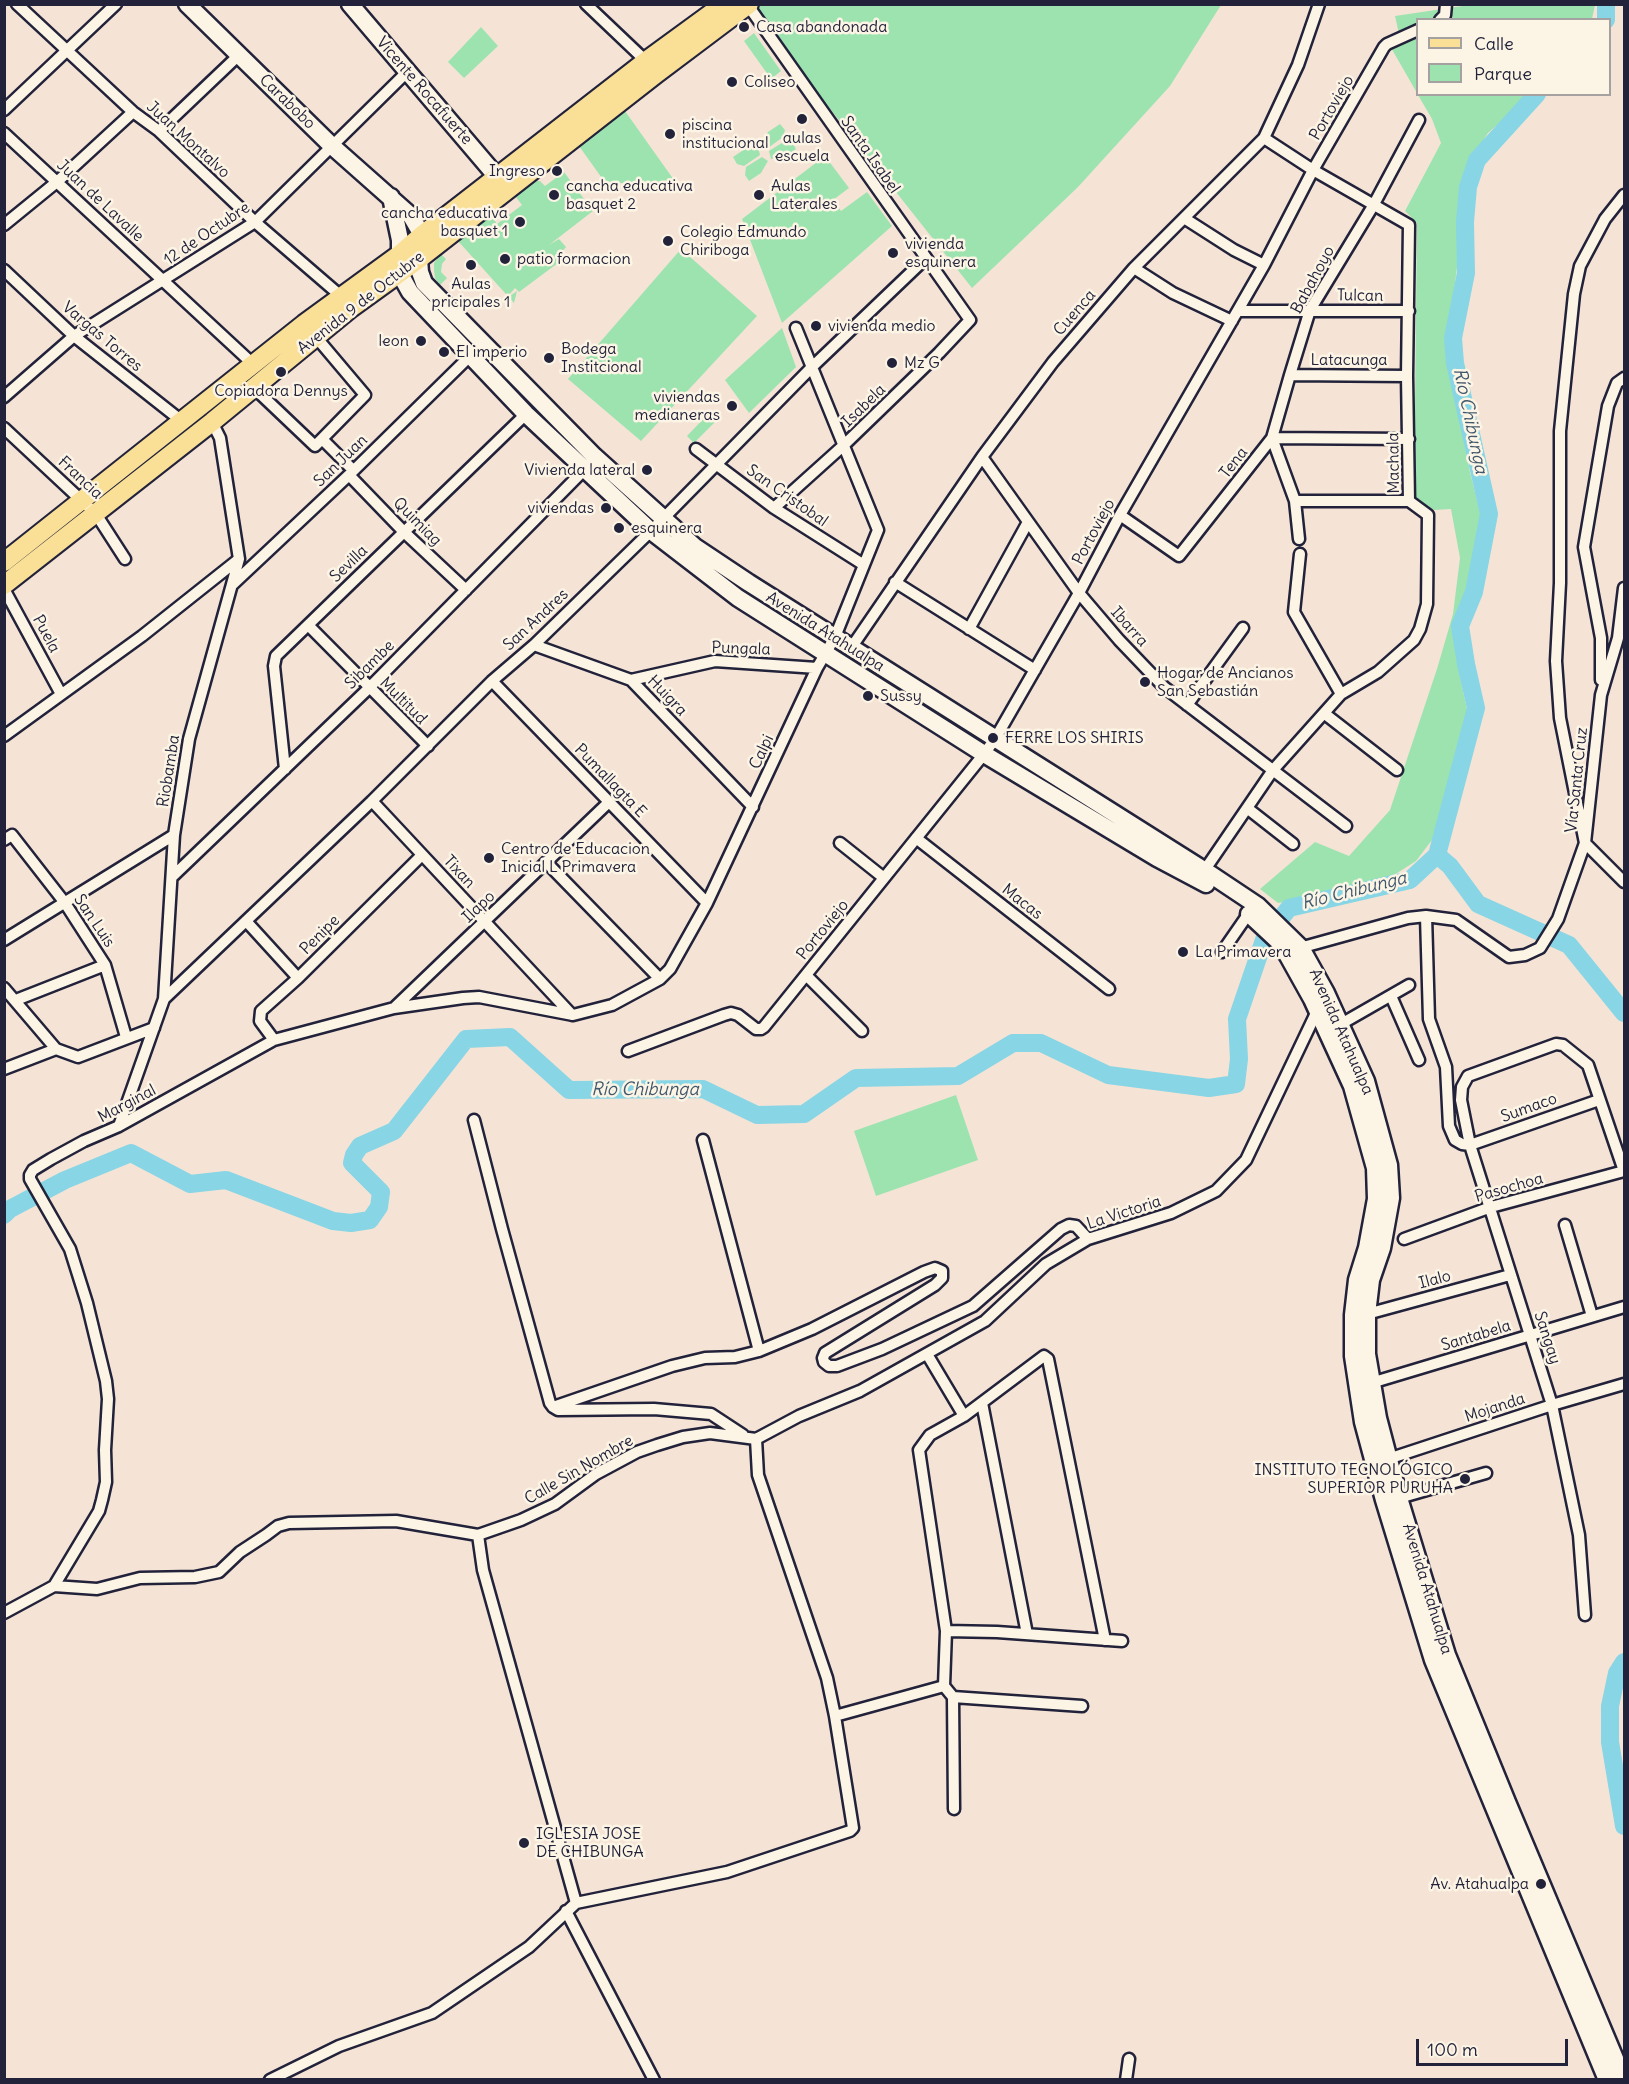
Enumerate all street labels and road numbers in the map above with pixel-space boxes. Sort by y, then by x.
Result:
street label: Vicente Rocafuerte [372,33,476,149]
street label: Carabobo [255,71,319,133]
street label: Portoviejo [1306,72,1358,144]
street label: Juan Montalvo [142,98,234,182]
street label: Santa Isabel [836,113,904,197]
street label: Juan de Lavalle [53,156,147,246]
street label: 12 de Octubre [160,198,254,270]
street label: Babahoyo [1287,243,1339,317]
street label: Avenida 9 de Octubre [294,248,428,358]
street label: Cuenca [1050,286,1100,340]
street label: Tulcan [1337,286,1383,306]
street label: Vargas Torres [58,298,146,376]
street label: Latacunga [1311,350,1387,370]
street label: Isabela [838,380,890,432]
street label: San Juan [310,431,372,491]
street label: Machala [1384,432,1404,494]
street label: Tena [1216,444,1252,482]
street label: Francia [54,453,106,503]
street label: San Cristobal [743,461,831,531]
street label: Quimiag [389,494,445,550]
street label: Portoviejo [1069,496,1119,568]
street label: Sevilla [326,541,372,587]
street label: San Andres [499,585,573,655]
street label: Avenida Atahualpa [762,588,888,676]
street label: Ibarra [1106,603,1152,651]
street label: Puela [28,612,64,656]
street label: Sibambe [341,636,399,694]
street label: Pungala [711,638,771,660]
street label: Huigra [643,672,691,720]
street label: Multitud [375,673,431,729]
street label: Vía Santa Cruz [1562,726,1592,834]
street label: Calpi [746,732,778,772]
street label: Riobamba [154,734,184,808]
street label: Pumallagta E [570,740,650,822]
street label: Tixan [439,852,479,892]
street label: Macas [998,880,1046,924]
street label: Ilapo [459,887,499,927]
street label: San Luis [69,891,119,951]
street label: Portoviejo [793,896,853,964]
street label: Penipe [296,911,344,959]
street label: Avenida Atahualpa [1305,966,1377,1098]
street label: Marginal [95,1081,159,1127]
street label: Sumaco [1498,1089,1560,1127]
street label: Pasochoa [1473,1169,1545,1207]
street label: La Victoria [1084,1192,1164,1234]
street label: Ilalo [1417,1267,1453,1293]
street label: Sangay [1529,1309,1565,1367]
street label: Santabela [1439,1316,1513,1356]
street label: Mojanda [1462,1389,1528,1427]
street label: Calle Sin Nombre [521,1431,637,1509]
street label: Avenida Atahualpa [1398,1521,1456,1657]

